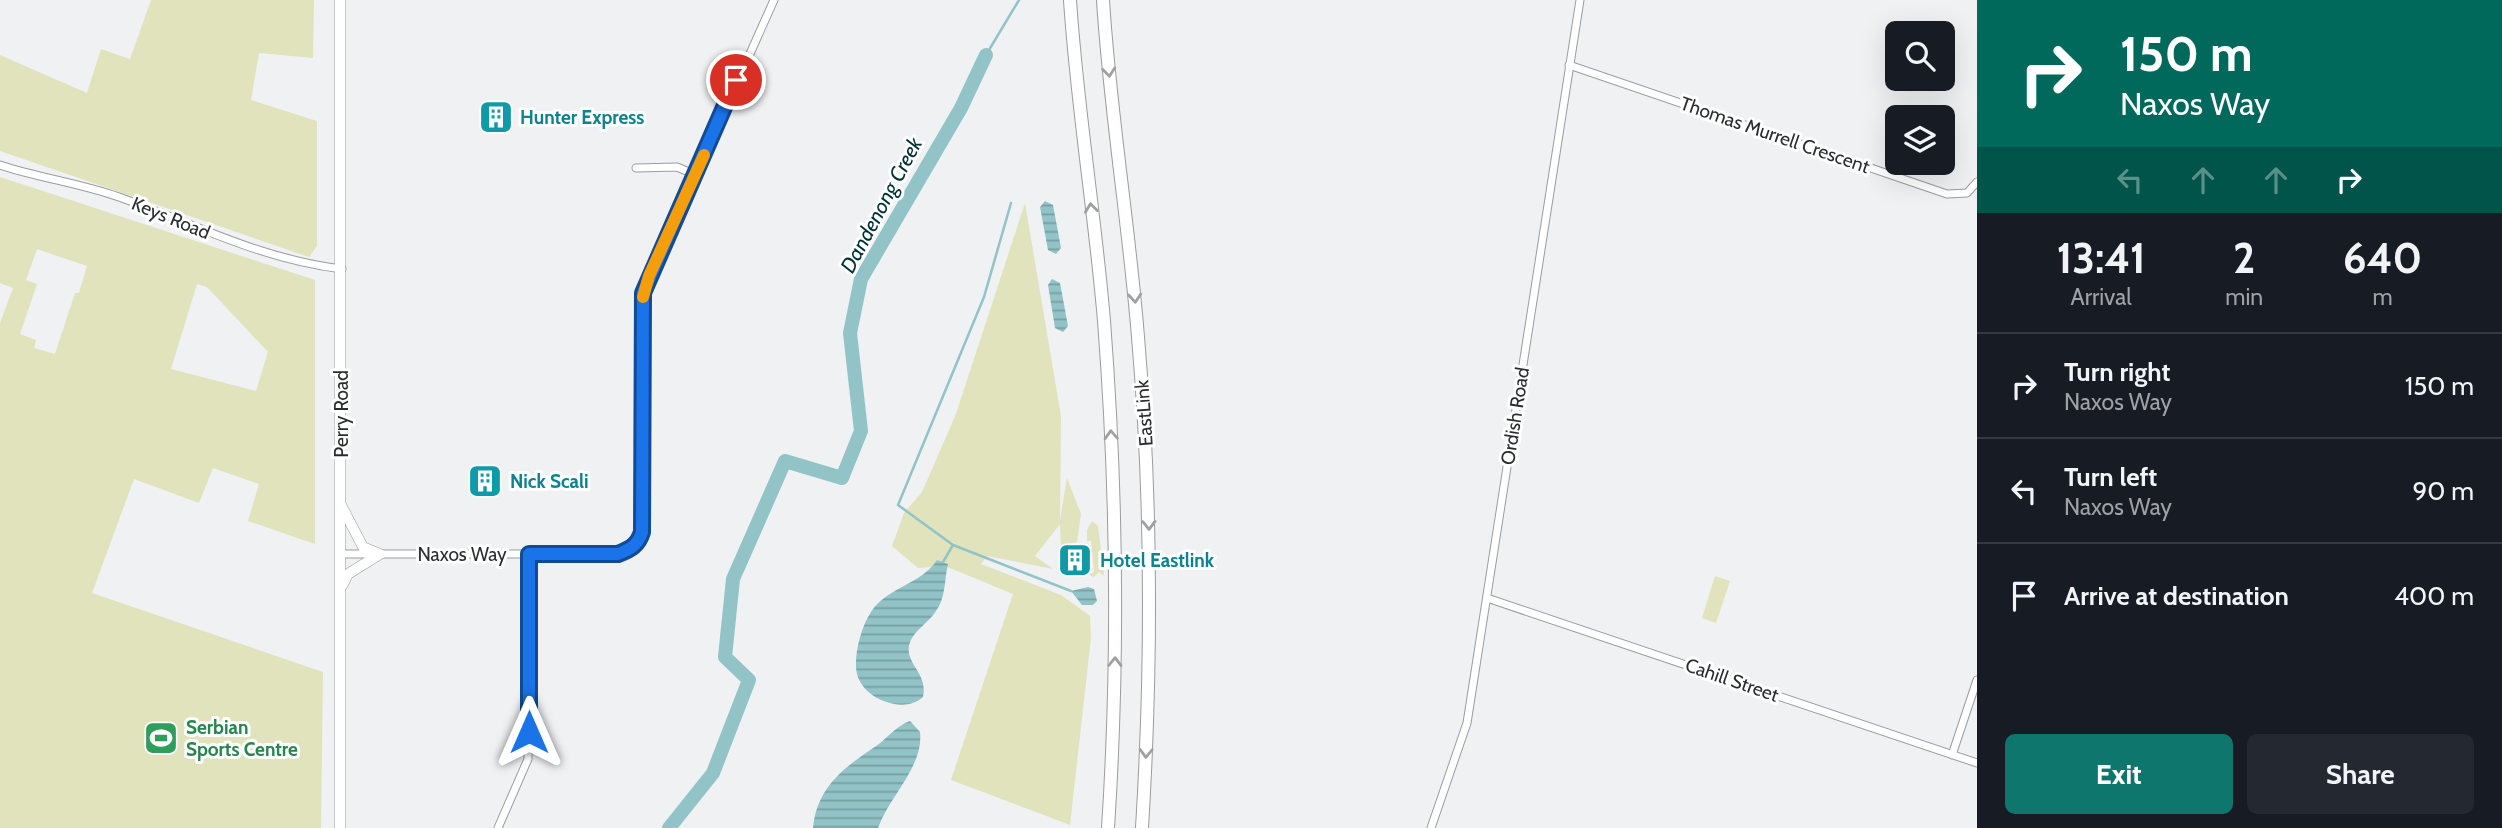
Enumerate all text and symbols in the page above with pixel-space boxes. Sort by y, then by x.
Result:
map controls [1885,21,1955,175]
button: search [1885,21,1955,91]
text: 150 m [2120,24,2253,83]
icon: right [2005,28,2096,119]
pin [706,50,766,110]
icon: arrive [717,61,755,99]
one-way arrow [1101,67,1116,78]
text: Naxos Way [2120,84,2270,123]
street label: Thomas Murrell Crescent [1677,92,1873,178]
building icon: Hunter Express [477,98,515,136]
button: layers [1885,105,1955,175]
place label: Hunter Express [520,106,644,129]
water label: Dandenong Creek [835,132,928,277]
icon: left [2111,161,2149,199]
icon: ahead [2184,161,2222,199]
icon: ahead [2257,161,2295,199]
icon: right [2330,161,2368,199]
street label: Keys Road [128,192,214,244]
one-way arrow [1084,202,1099,214]
text: 13:41 [2057,232,2145,284]
text: 2 [2233,232,2255,284]
text: 640 [2343,232,2422,284]
text: Arrival [2070,283,2132,311]
text: min [2225,283,2263,311]
text: m [2372,283,2393,311]
one-way arrow [1127,293,1142,304]
text: Turn right [2064,356,2170,388]
street label: Ordish Road [1496,366,1534,466]
icon: right [2005,367,2043,405]
street label: Perry Road [330,370,353,458]
text: 150 m [2405,370,2474,402]
street label: EastLink [1130,379,1158,447]
text: Naxos Way [2064,388,2172,416]
one-way arrow [1104,429,1119,440]
text: Turn left [2064,461,2157,493]
building icon: Nick Scali [466,462,504,500]
place label: Nick Scali [510,470,589,493]
icon: left [2005,472,2043,510]
text: 90 m [2412,475,2474,507]
text: Naxos Way [2064,493,2172,521]
one-way arrow [1141,520,1156,531]
building icon: Hotel Eastlink [1056,541,1094,579]
street label: Naxos Way [417,543,507,566]
place label: Hotel Eastlink [1100,549,1215,572]
icon: arrive [2005,577,2043,615]
text: Arrive at destination [2064,580,2289,612]
text: 400 m [2394,580,2474,612]
street label: Cahill Street [1682,653,1782,707]
one-way arrow [1108,656,1123,667]
position arrow [492,695,566,769]
place label: Serbian Sports Centre [186,716,298,761]
sports icon: Serbian Sports Centre [142,719,180,757]
button: Exit [2005,734,2233,814]
button: Share [2247,734,2474,814]
one-way arrow [1138,748,1153,759]

